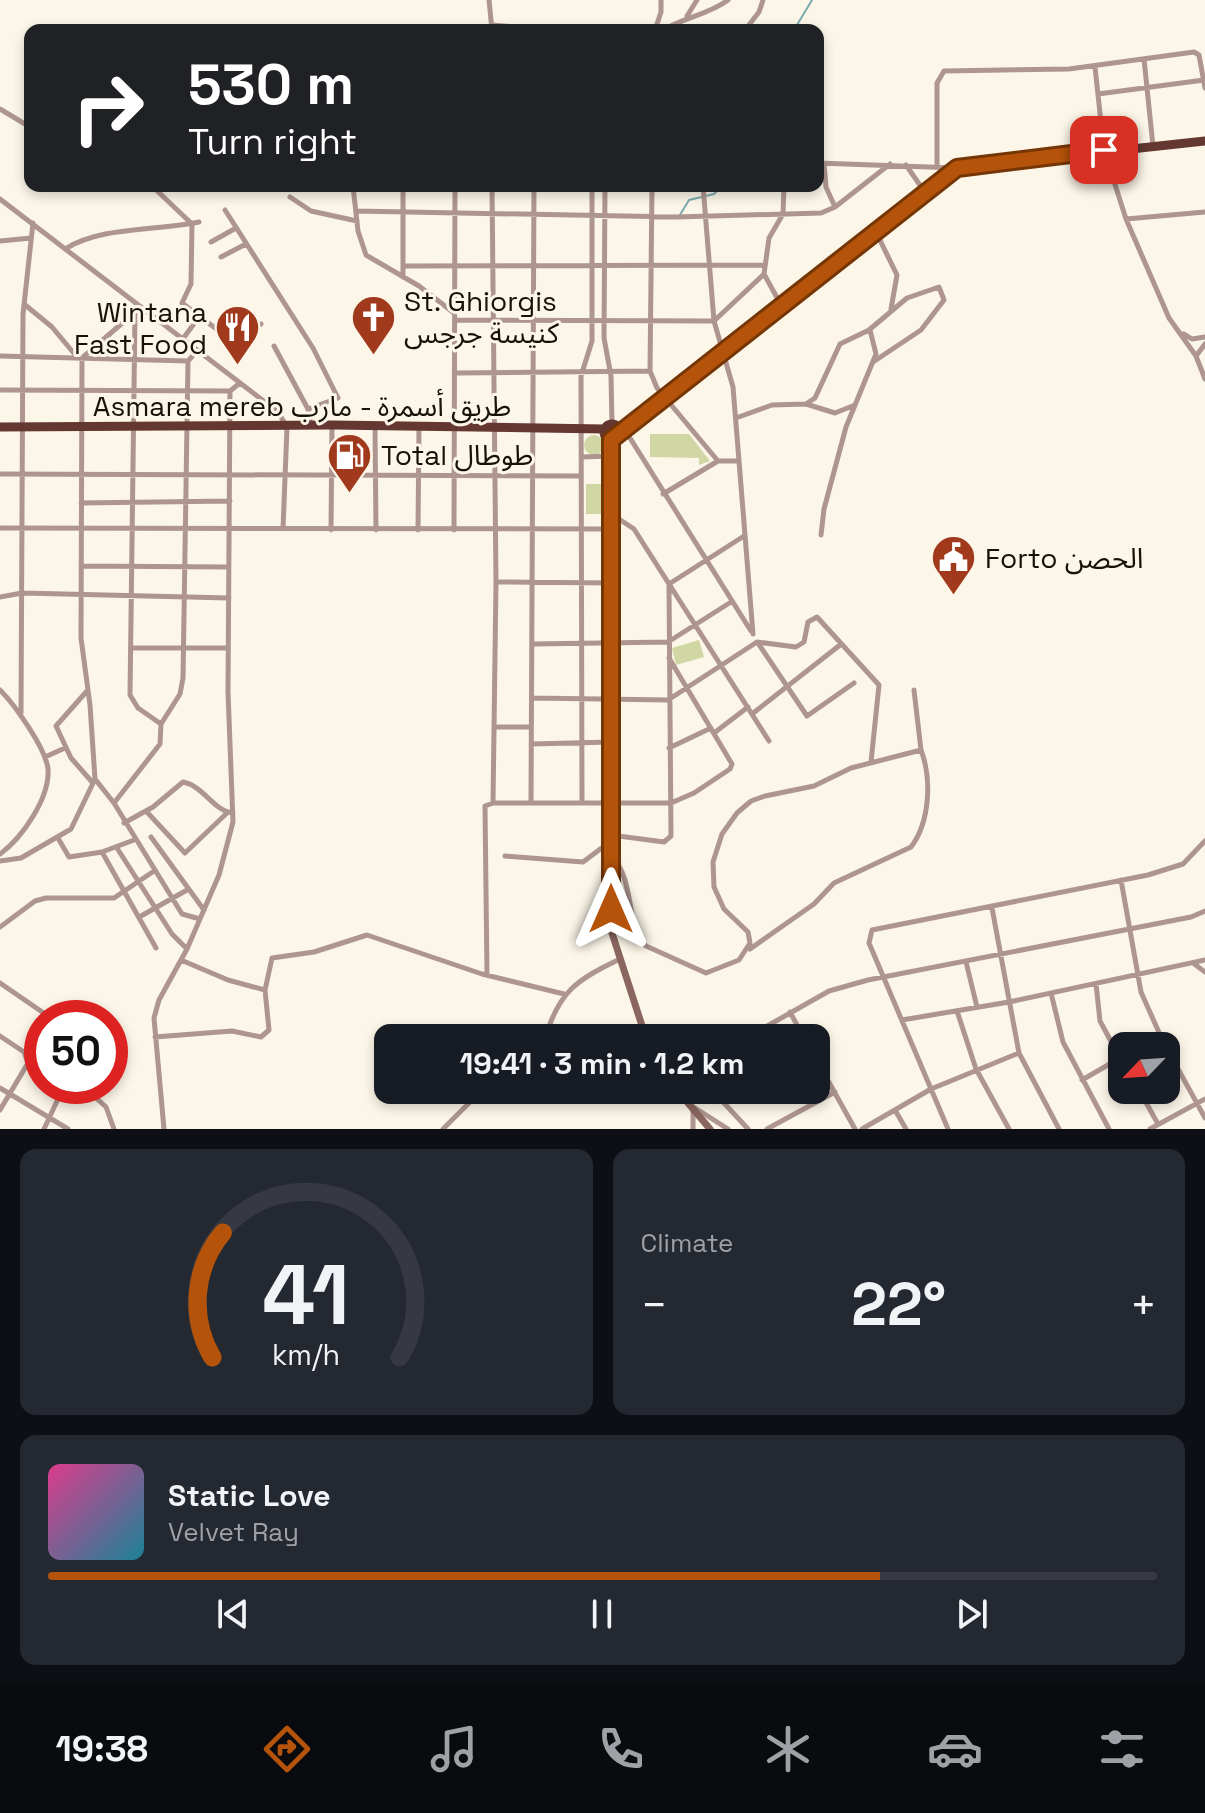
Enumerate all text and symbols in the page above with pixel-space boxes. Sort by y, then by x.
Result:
text: 530 m [188,49,354,120]
icon: right [56,56,160,160]
pin [1070,116,1138,184]
text: Turn right [188,119,357,165]
icon: arrive [1082,128,1126,172]
place label: St. Ghiorgis كنيسة جرجس [404,283,559,351]
church icon: St. Ghiorgis كنيسة جرجس [349,293,397,356]
place label: Wintana Fast Food [74,294,207,362]
restaurant icon: Wintana Fast Food [214,304,262,367]
street label: Asmara mereb طريق أسمرة - مارب [93,388,511,424]
fuel station icon: Total طوطال [326,431,374,494]
place label: Total طوطال [381,437,533,473]
public building icon: Forto الحصن [930,534,978,597]
place label: Forto الحصن [985,540,1143,576]
position arrow [569,867,653,951]
speed limit sign: 50 [24,1000,128,1104]
north arrow [1108,1032,1180,1104]
map controls [1108,1032,1180,1104]
text: 19:41 · 3 min · 1.2 km [460,1044,744,1083]
text: Climate [641,1226,733,1260]
text: 41 [263,1242,350,1348]
text: 22° [851,1266,946,1343]
text: − [641,1277,668,1333]
text: + [1130,1277,1157,1333]
text: km/h [272,1337,340,1373]
text: Static Love [168,1476,331,1515]
text: Velvet Ray [168,1515,299,1549]
icon: previous [211,1592,255,1636]
icon: pause [580,1592,624,1636]
icon: next [950,1592,994,1636]
icon: directions [259,1721,315,1777]
icon: music [426,1721,482,1777]
icon: phone [593,1721,649,1777]
icon: climate [760,1721,816,1777]
icon: car [927,1721,983,1777]
icon: filters [1094,1721,1150,1777]
text: 19:38 [55,1726,148,1772]

